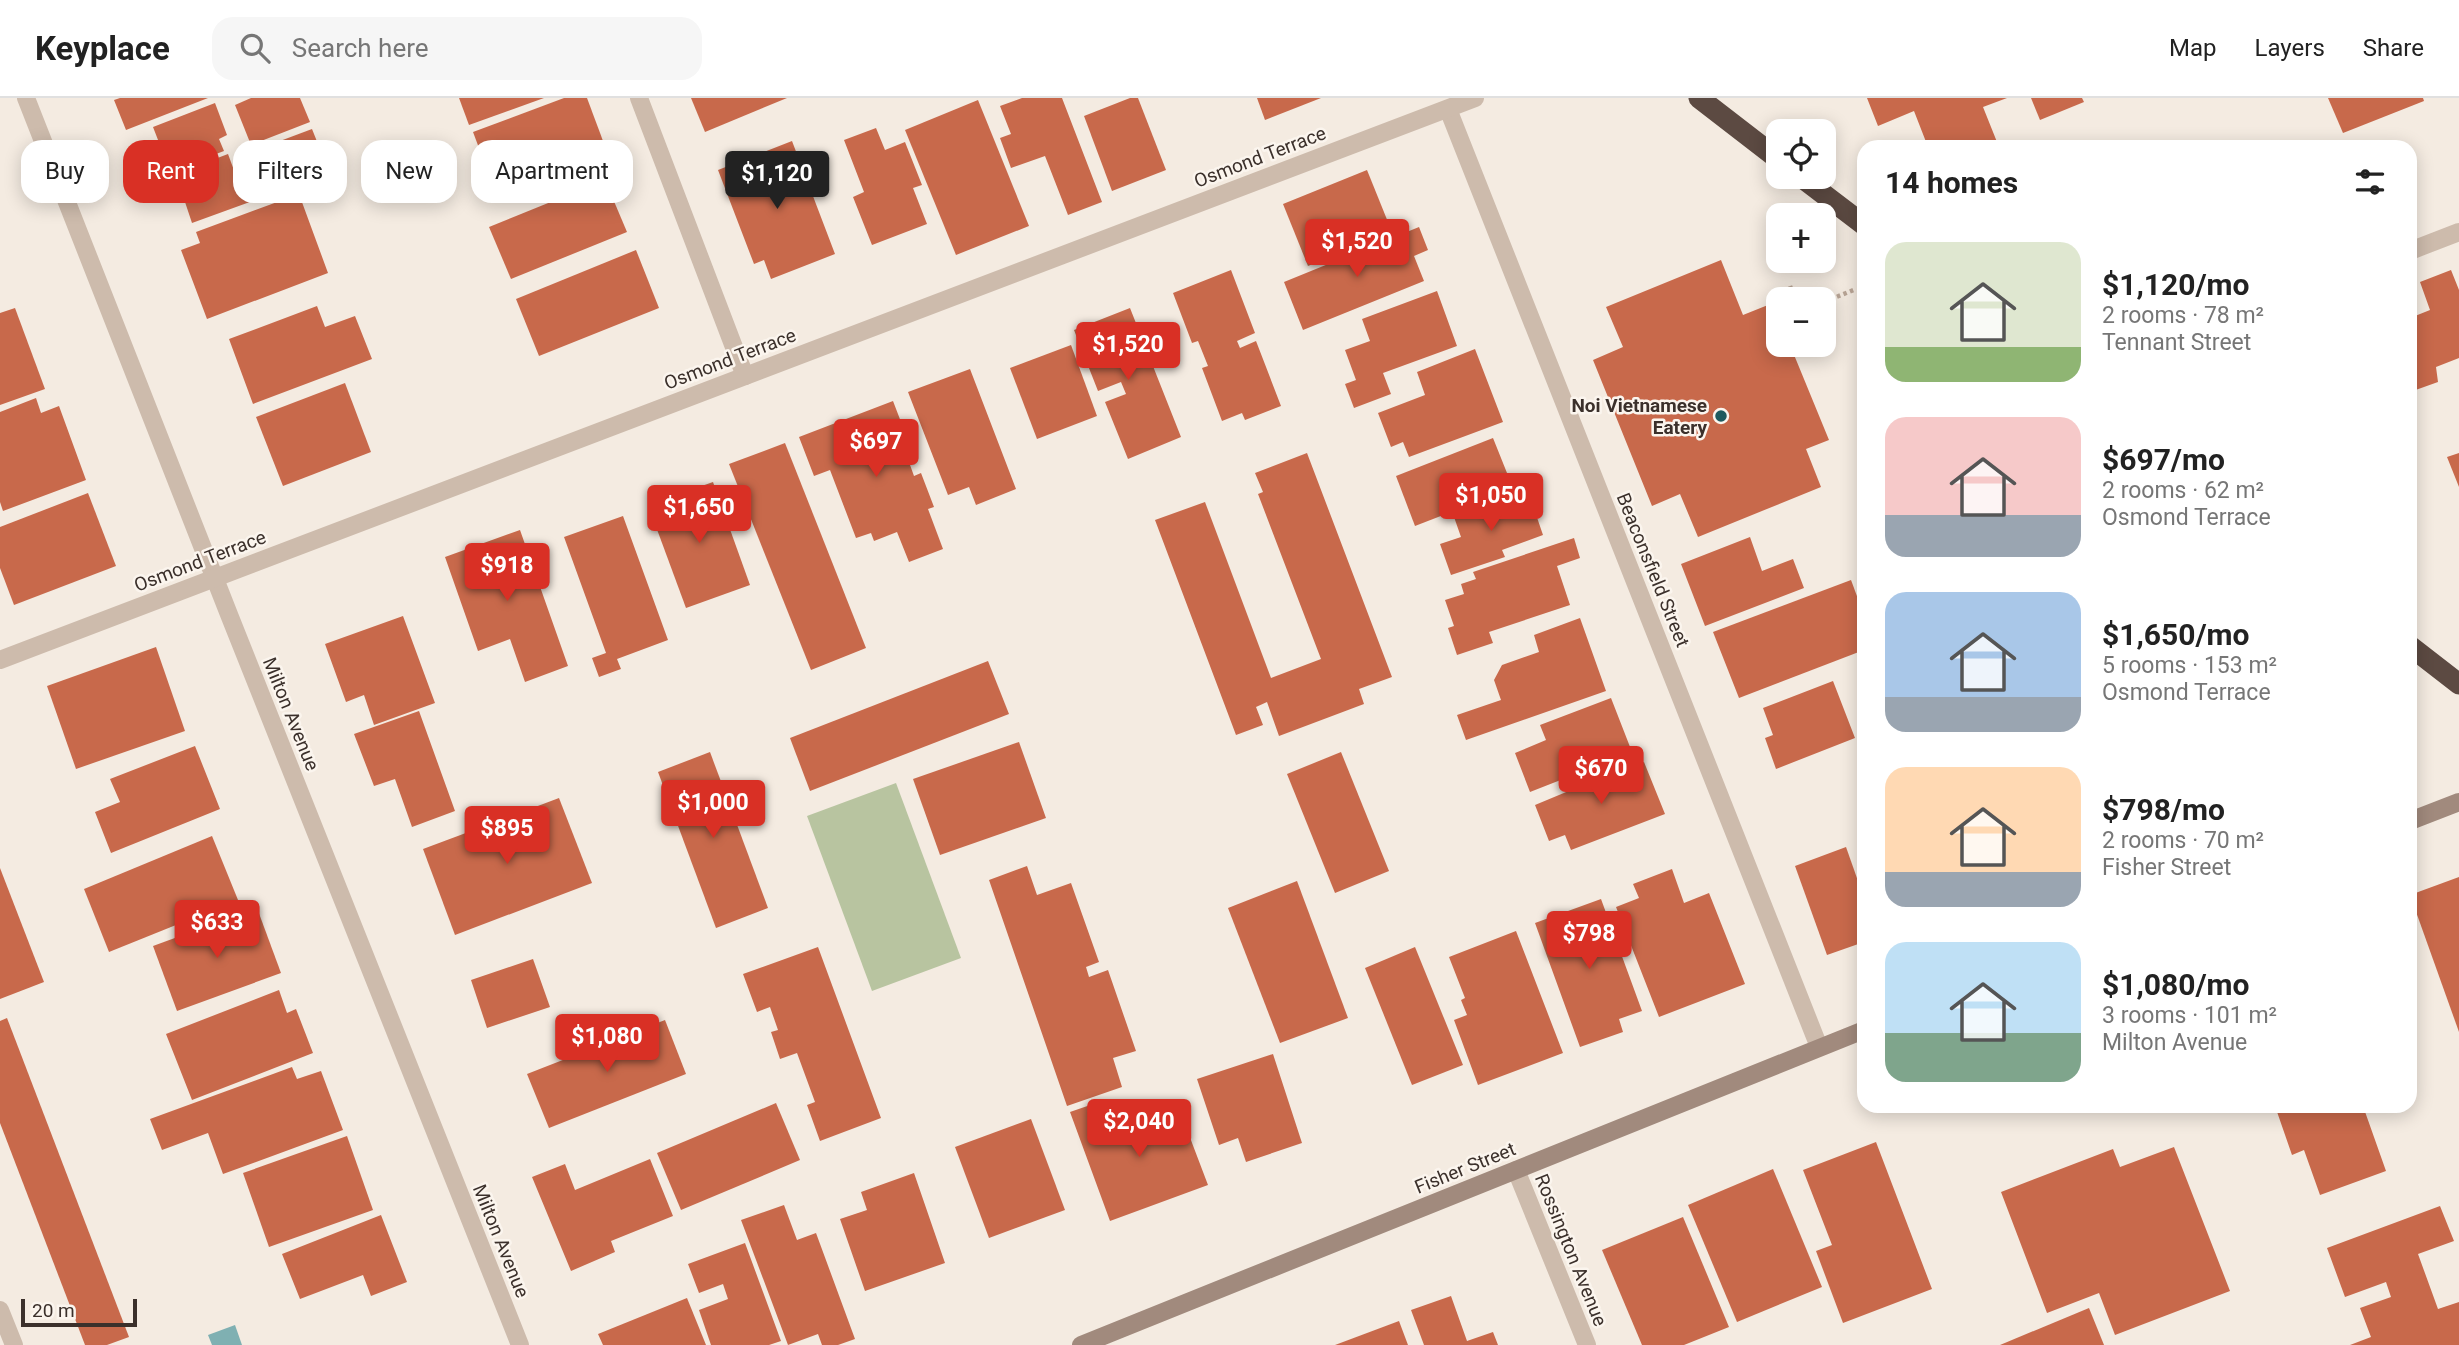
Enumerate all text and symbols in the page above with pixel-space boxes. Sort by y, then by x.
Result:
search box [212,17,702,80]
text: Keyplace [35,29,170,68]
icon: search [236,29,274,67]
text: Search here [292,33,429,63]
text: Map [2169,34,2217,62]
text: Layers [2255,34,2325,62]
text: Share [2363,34,2424,62]
map controls [1766,119,1836,357]
button: locate [1766,119,1836,189]
street label: Osmond Terrace [1191,121,1329,193]
chip: Buy [21,140,109,203]
chip: Rent [123,140,219,203]
chip: Filters [233,140,347,203]
chip: New [361,140,457,203]
chip: Apartment [471,140,633,203]
pin: $1,120 [720,152,834,211]
text: $1,120 [741,160,813,187]
icon: filters [2351,163,2389,201]
text: 14 homes [1885,165,2018,200]
button: + [1766,203,1836,273]
pin: $1,520 [1300,220,1414,279]
text: $1,520 [1321,228,1393,255]
text: $1,120/mo [2102,267,2250,302]
icon: home [1941,270,2025,354]
button: − [1766,287,1836,357]
text: 2 rooms · 78 m² [2102,302,2264,329]
pin: $1,520 [1071,322,1185,382]
street label: Osmond Terrace [661,323,799,395]
text: Tennant Street [2102,329,2251,356]
text: $1,520 [1092,331,1164,358]
place label: Noi Vietnamese Eatery [1571,394,1707,439]
marker: Noi Vietnamese Eatery [1713,408,1729,424]
pin: $697 [835,420,917,479]
text: $697 [850,428,902,455]
text: $697/mo [2102,442,2225,477]
icon: home [1941,445,2025,529]
pin: $1,050 [1434,474,1548,533]
text: 2 rooms · 62 m² [2102,477,2264,504]
text: $1,050 [1455,482,1527,509]
pin: $1,650 [642,486,756,545]
street label: Beaconsfield Street [1612,490,1694,650]
text: $1,650 [663,494,735,521]
text: Osmond Terrace [2102,504,2271,531]
street label: Osmond Terrace [131,525,269,597]
pin: $918 [466,544,548,603]
text: $918 [481,552,533,579]
text: $1,650/mo [2102,617,2250,652]
icon: home [1941,620,2025,704]
text: 5 rooms · 153 m² [2102,652,2277,679]
street label: Milton Avenue [258,654,324,774]
text: Osmond Terrace [2102,679,2271,706]
pin: $670 [1560,746,1642,806]
text: $670 [1575,755,1627,782]
pin: $1,000 [656,780,770,840]
text: $1,000 [677,789,749,816]
text: $798/mo [2102,792,2225,827]
icon: home [1941,795,2025,879]
pin: $895 [466,806,548,866]
text: $895 [481,815,533,842]
text: 2 rooms · 70 m² [2102,827,2264,854]
text: Fisher Street [2102,854,2231,881]
pin: $633 [176,900,258,960]
text: $633 [191,909,243,936]
pin: $798 [1548,912,1630,971]
text: $798 [1563,920,1615,947]
text: $1,080/mo [2102,967,2250,1002]
icon: home [1941,970,2025,1054]
text: 3 rooms · 101 m² [2102,1002,2277,1029]
pin: $1,080 [550,1014,664,1074]
text: $1,080 [571,1023,643,1050]
text: Milton Avenue [2102,1029,2247,1056]
pin: $2,040 [1082,1100,1196,1159]
text: $2,040 [1103,1108,1175,1135]
street label: Fisher Street [1411,1137,1519,1199]
street label: Rossington Avenue [1530,1171,1612,1329]
street label: Milton Avenue [468,1181,534,1301]
scale bar [21,1296,136,1328]
text: 20 m [32,1299,75,1322]

